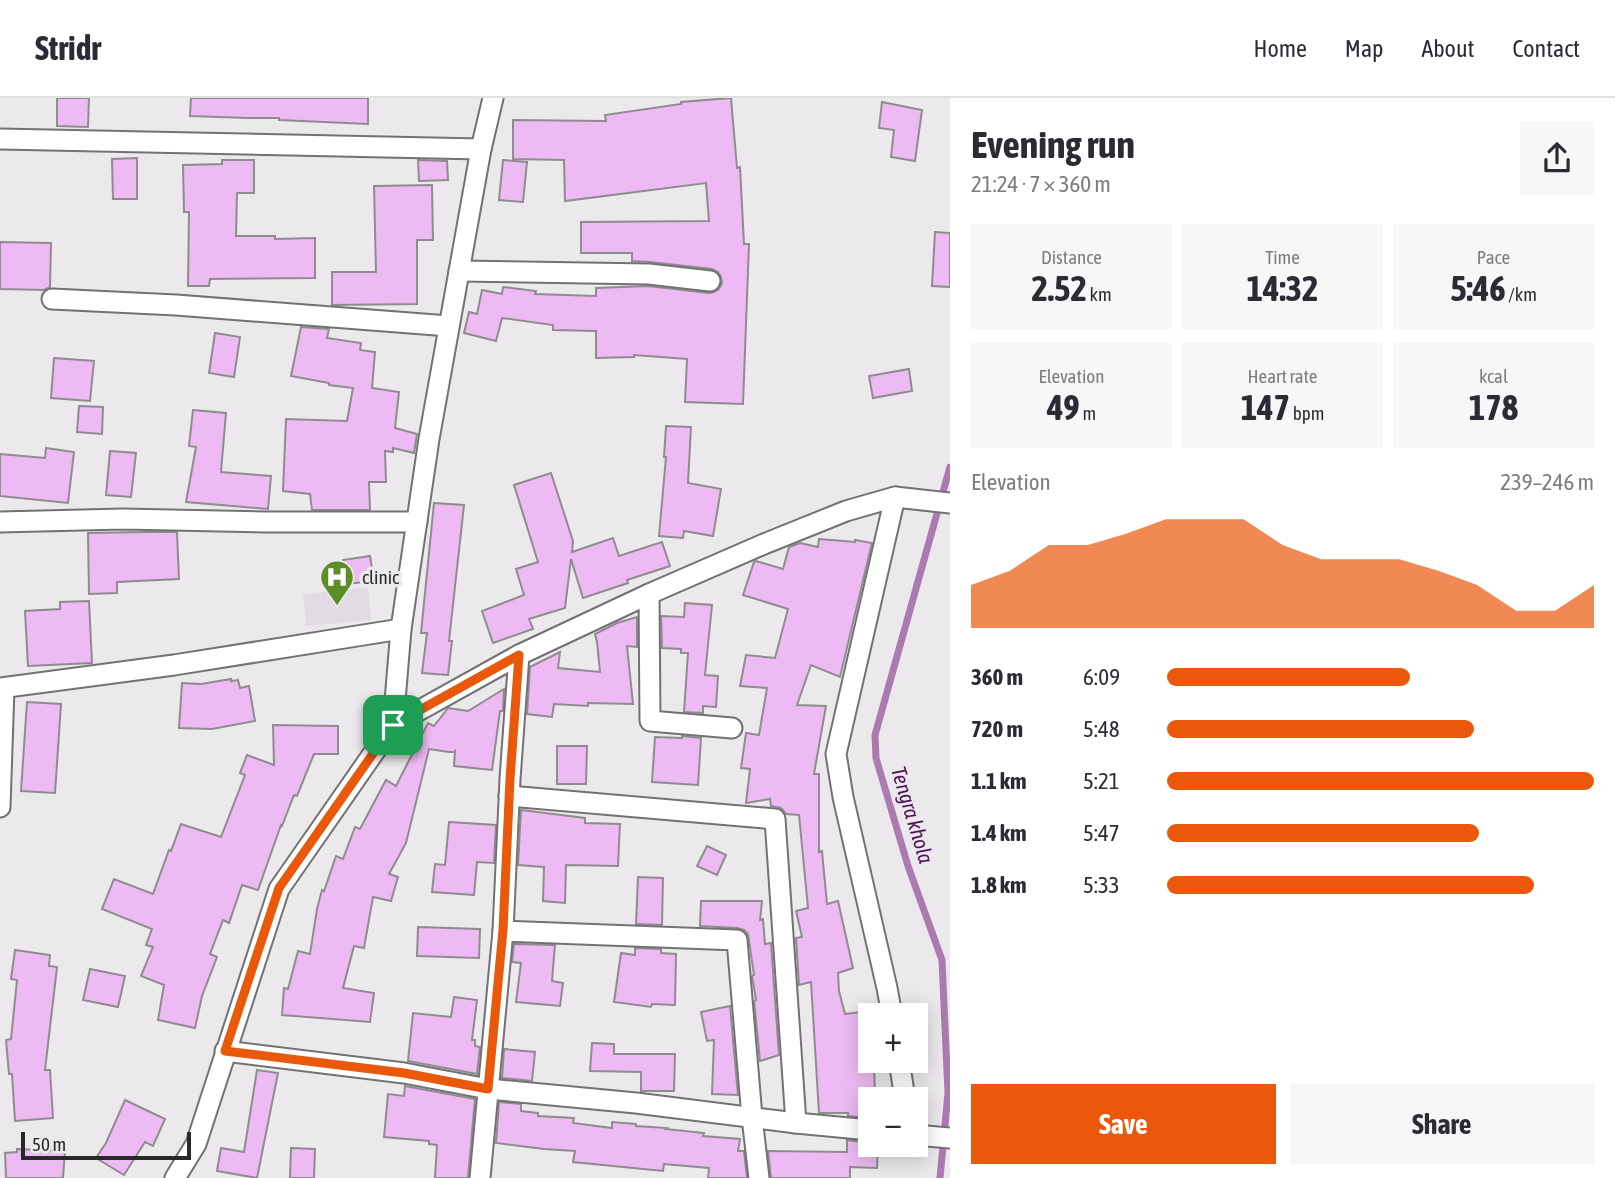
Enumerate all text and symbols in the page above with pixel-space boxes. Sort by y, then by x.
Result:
text: Stridr [35,29,101,67]
text: Home [1253,35,1307,62]
text: Map [1345,35,1383,62]
text: About [1421,35,1474,62]
text: Contact [1512,35,1580,62]
button: share [1520,121,1594,195]
text: Evening run [971,123,1135,166]
text: 21:24 · 7 × 360 m [971,171,1111,197]
text: Distance [1041,246,1102,268]
text: Time [1265,246,1300,268]
text: Pace [1477,246,1510,268]
text: 2.52 [1031,268,1087,308]
text: 14:32 [1246,268,1319,308]
text: 5:46 [1450,268,1506,308]
text: km [1087,283,1112,305]
text: /km [1506,283,1537,305]
text: Elevation [1039,365,1104,387]
text: Heart rate [1248,365,1317,387]
text: kcal [1479,365,1508,387]
text: 49 [1047,387,1080,427]
text: 147 [1241,387,1290,427]
text: 178 [1469,387,1518,427]
text: m [1080,402,1096,424]
text: bpm [1290,402,1324,424]
text: Elevation [971,469,1051,495]
text: 239–246 m [1500,469,1594,495]
hospital icon: clinic [318,558,356,607]
place label: clinic [362,566,400,588]
text: 360 m [971,664,1023,690]
text: 6:09 [1083,664,1120,690]
pin [363,695,423,755]
icon: arrive [374,706,412,744]
text: 720 m [971,716,1023,742]
text: 5:48 [1083,716,1120,742]
water label: Tengra khola [887,763,939,866]
text: 1.1 km [971,768,1027,794]
text: 5:21 [1083,768,1120,794]
text: 1.4 km [971,820,1027,846]
text: 5:47 [1083,820,1120,846]
text: 1.8 km [971,872,1027,898]
text: 5:33 [1083,872,1120,898]
map controls [858,1003,928,1157]
button: + [858,1003,928,1073]
button: Save [971,1084,1276,1164]
button: Share [1290,1084,1594,1164]
button: − [858,1087,928,1157]
scale bar [21,1129,191,1161]
text: 50 m [32,1133,66,1155]

